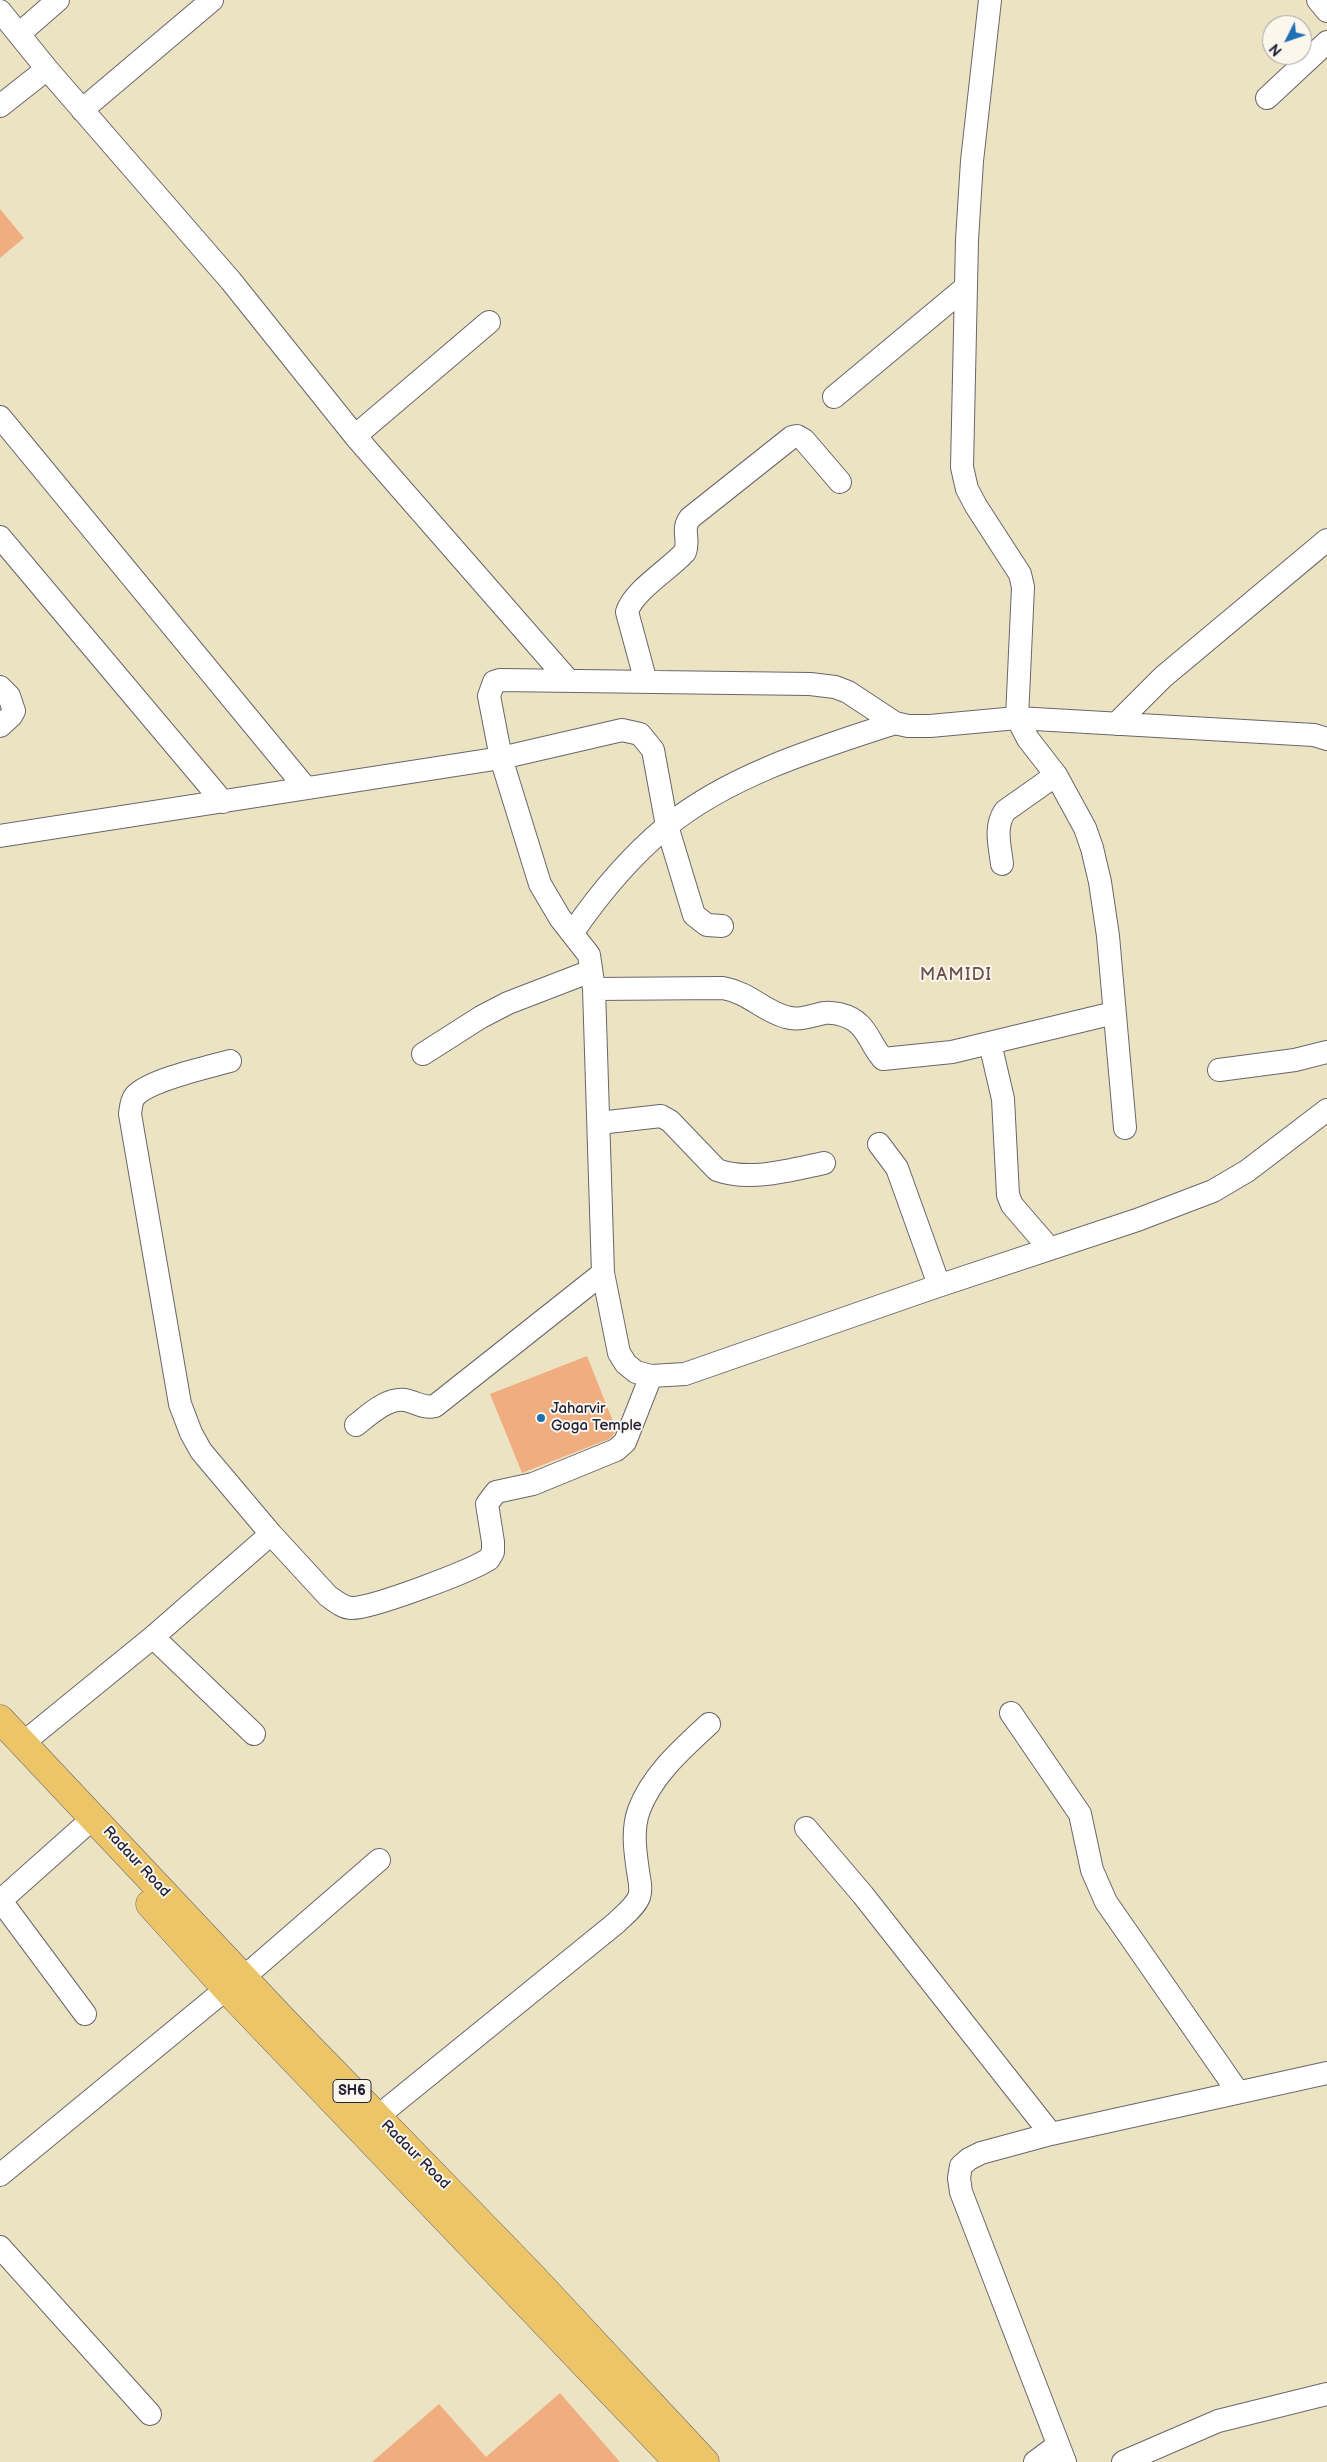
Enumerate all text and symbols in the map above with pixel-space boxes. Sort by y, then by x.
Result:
north arrow [1262,15,1312,65]
text: N [1266,40,1286,59]
district label: MAMIDI [919,964,993,986]
place label: Jaharvir Goga Temple [551,1400,642,1435]
marker: Jaharvir Goga Temple [535,1412,547,1424]
street label: Radaur Road [99,1823,173,1901]
road number: SH6 [333,2080,371,2102]
street label: Radaur Road [377,2117,453,2193]

